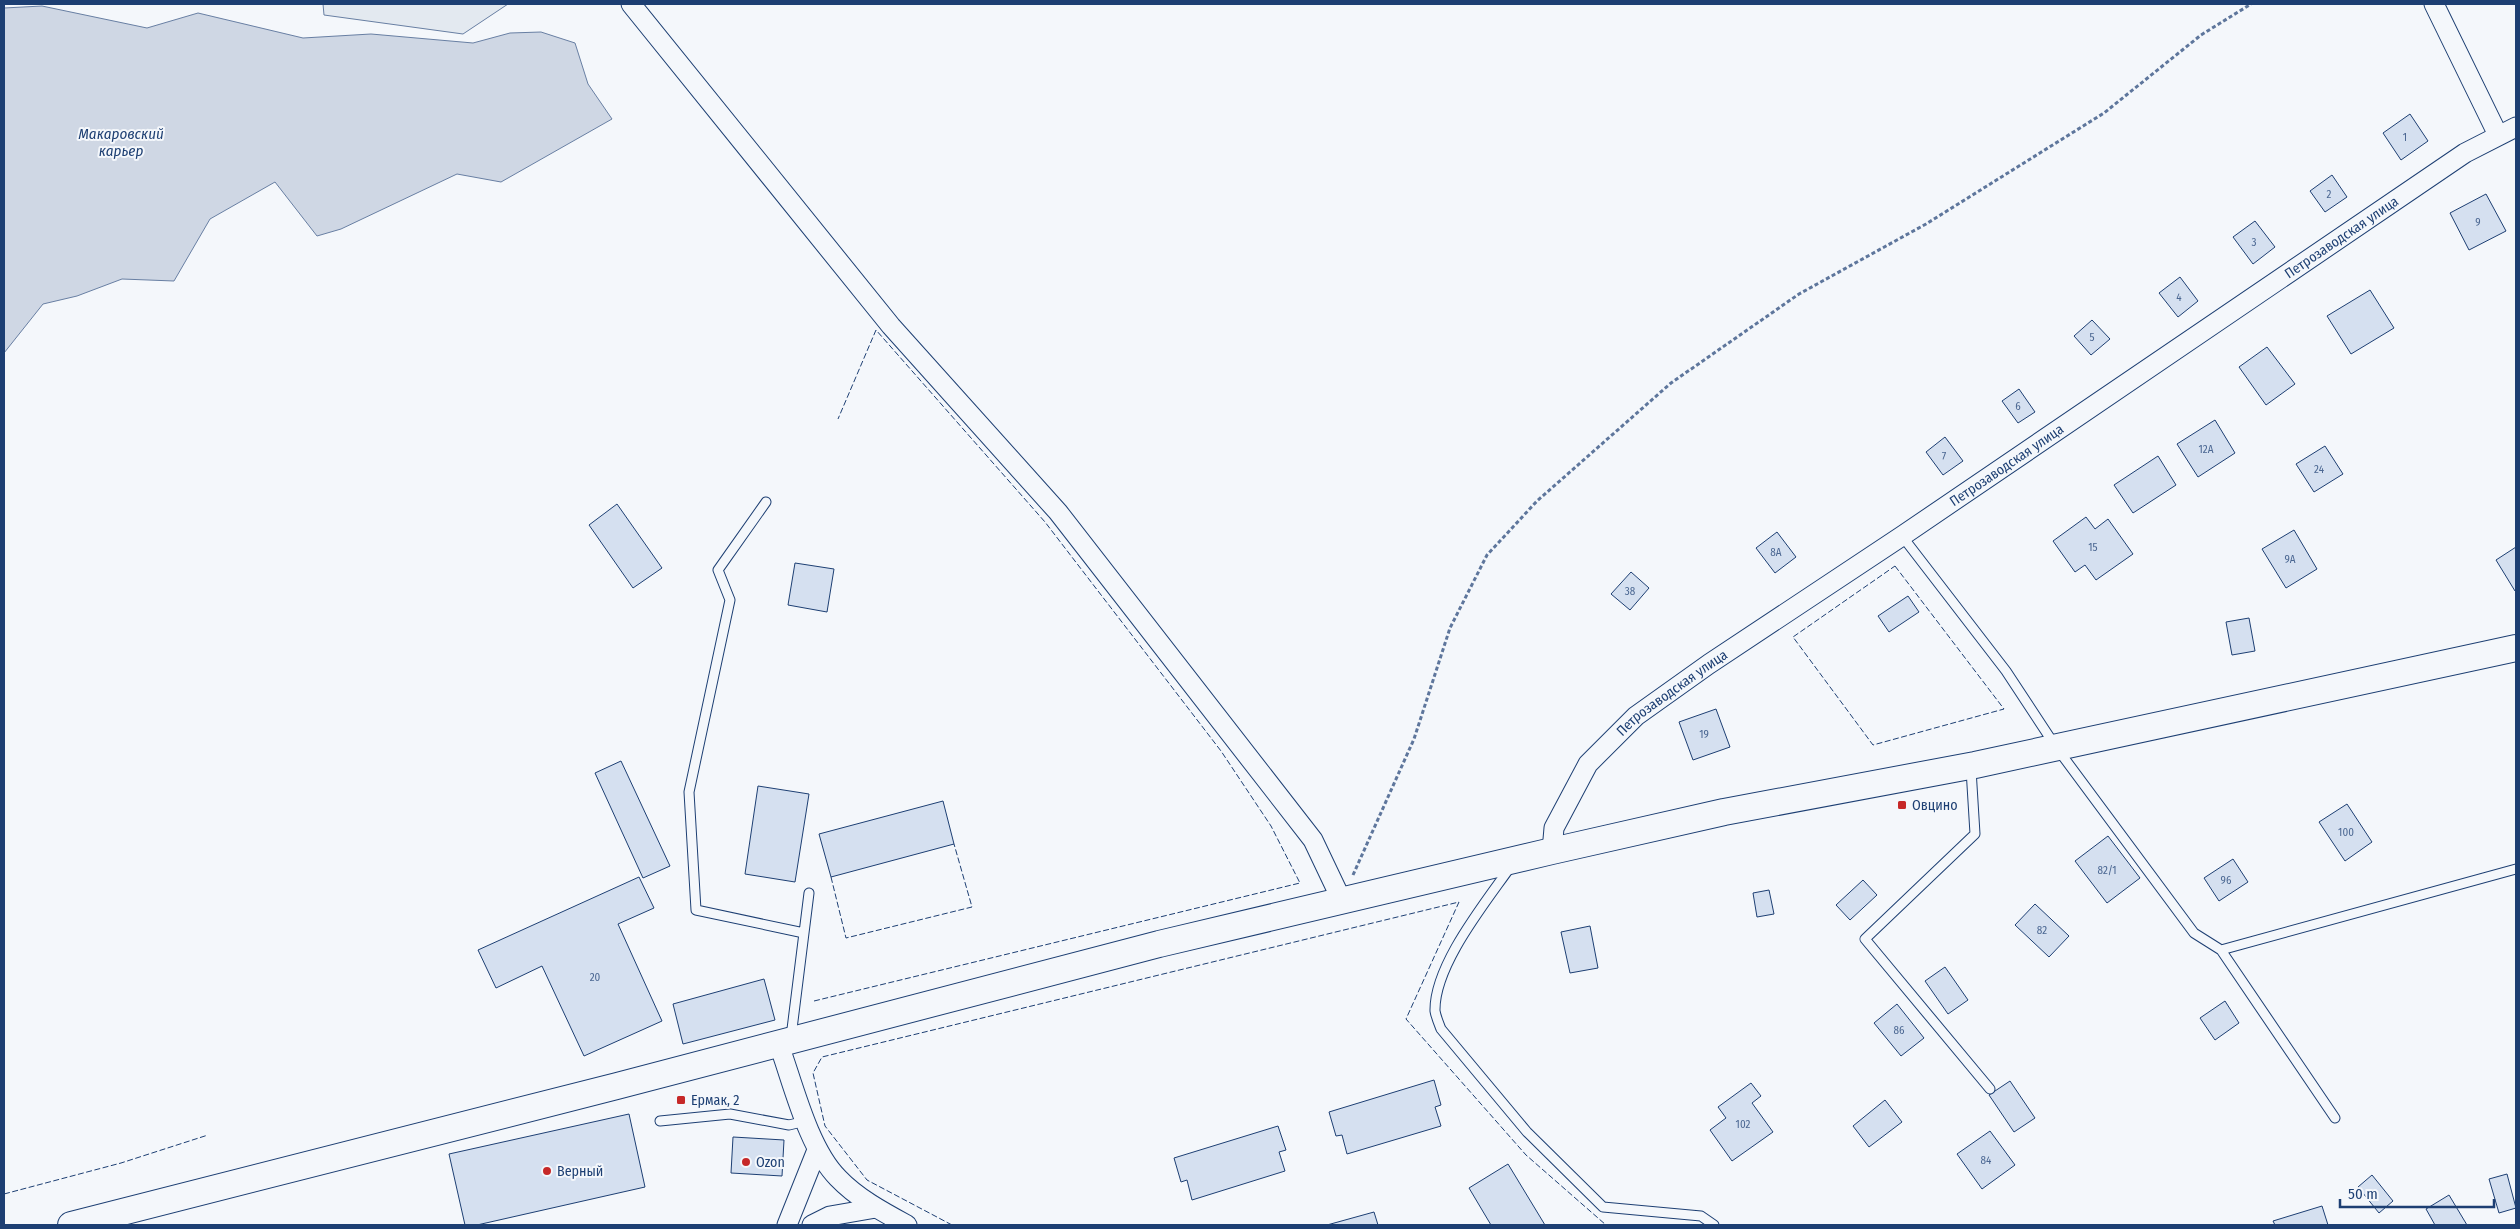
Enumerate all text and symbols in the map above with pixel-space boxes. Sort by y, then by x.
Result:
water label: Макаровский карьер [78,125,164,160]
house number: 1 [2403,131,2407,144]
house number: 2 [2327,188,2332,201]
street label: Петрозаводская улица [2281,193,2402,282]
house number: 9 [2475,216,2481,229]
house number: 3 [2252,236,2257,249]
house number: 4 [2176,291,2182,304]
house number: 5 [2089,331,2095,344]
house number: 6 [2015,400,2021,413]
street label: Петрозаводская улица [1947,421,2067,510]
house number: 12А [2199,443,2214,456]
house number: 7 [1942,450,1947,463]
house number: 24 [2314,463,2325,476]
house number: 15 [2088,541,2098,554]
house number: 8А [1770,546,1782,559]
house number: 9А [2284,553,2296,566]
house number: 38 [1625,585,1636,598]
street label: Петрозаводская улица [1613,646,1731,740]
house number: 19 [1699,728,1709,741]
place label: Овцино [1912,797,1958,814]
marker: Овцино [1896,799,1908,811]
house number: 100 [2338,826,2354,839]
house number: 82/1 [2097,864,2117,877]
house number: 96 [2221,874,2232,887]
house number: 82 [2037,924,2047,937]
house number: 20 [590,971,601,984]
house number: 86 [1894,1024,1905,1037]
place label: Ермак, 2 [691,1092,739,1109]
marker: Ермак, 2 [675,1094,687,1106]
house number: 102 [1736,1118,1751,1131]
place label: Ozon [756,1154,785,1171]
house number: 84 [1981,1154,1992,1167]
marker: Ozon [740,1156,752,1168]
place label: Верный [557,1163,603,1180]
marker: Верный [541,1165,553,1177]
scale bar [2340,1176,2494,1208]
text: 50 m [2348,1185,2378,1203]

